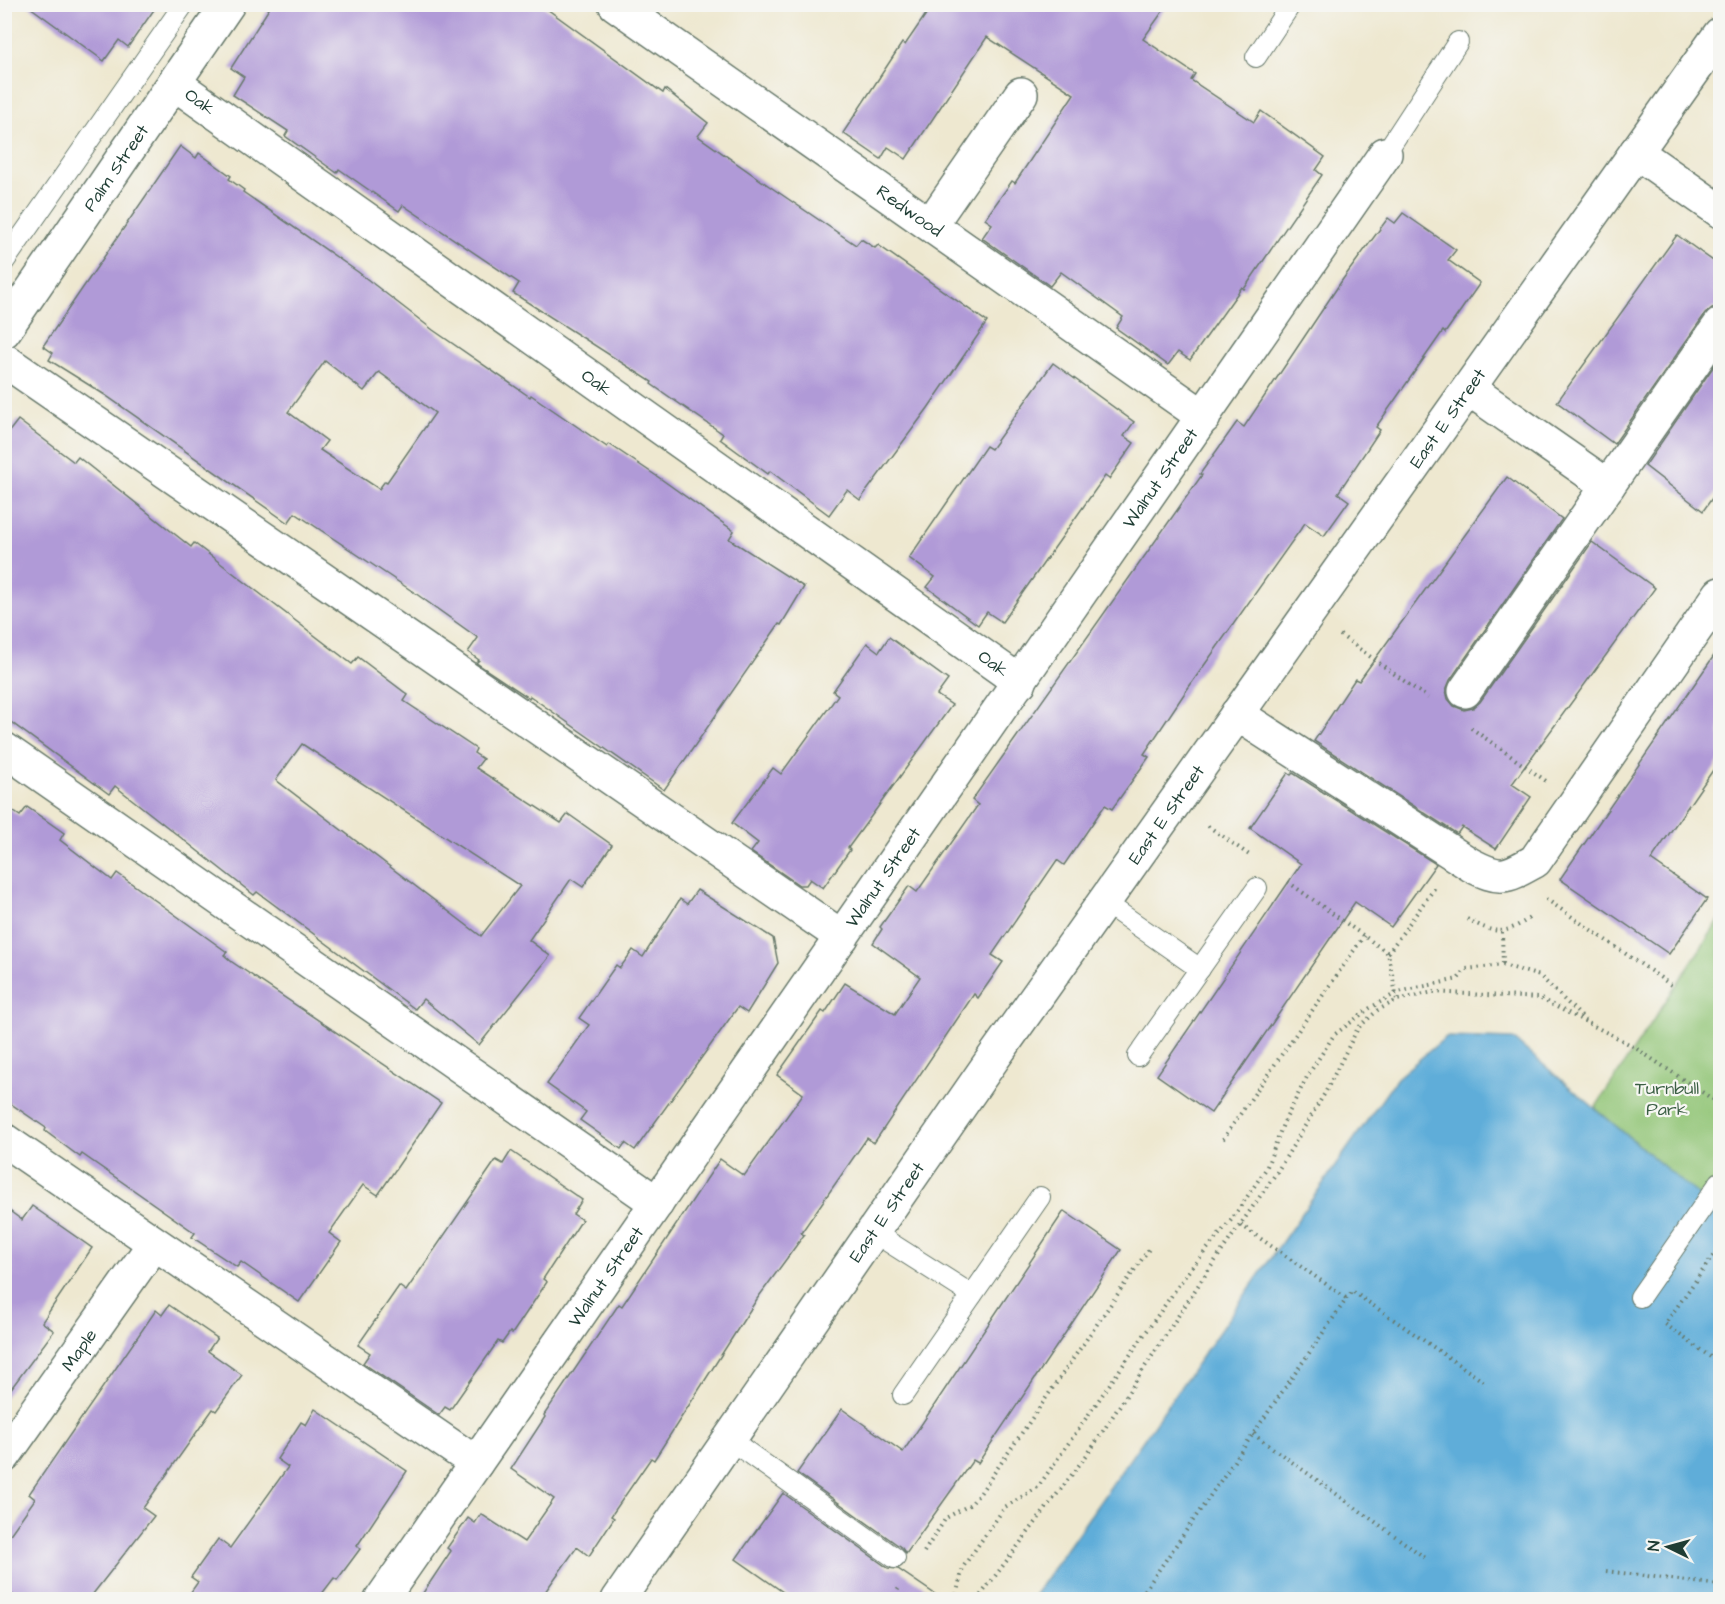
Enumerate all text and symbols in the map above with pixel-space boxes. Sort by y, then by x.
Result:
street label: Oak [179,82,220,121]
street label: Palm Street [78,119,155,216]
street label: Redwood [871,179,948,243]
street label: Oak [576,363,617,402]
street label: East E Street [1404,363,1492,473]
street label: Walnut Street [1117,422,1205,533]
street label: Oak [973,644,1014,683]
street label: East E Street [1123,759,1211,870]
street label: Walnut Street [840,822,927,933]
park label: Turnbull Park [1635,1076,1699,1122]
street label: East E Street [844,1157,931,1267]
street label: Walnut Street [562,1221,650,1332]
street label: Maple [56,1324,103,1376]
north arrow [1638,1517,1698,1577]
text: N [1643,1540,1665,1552]

